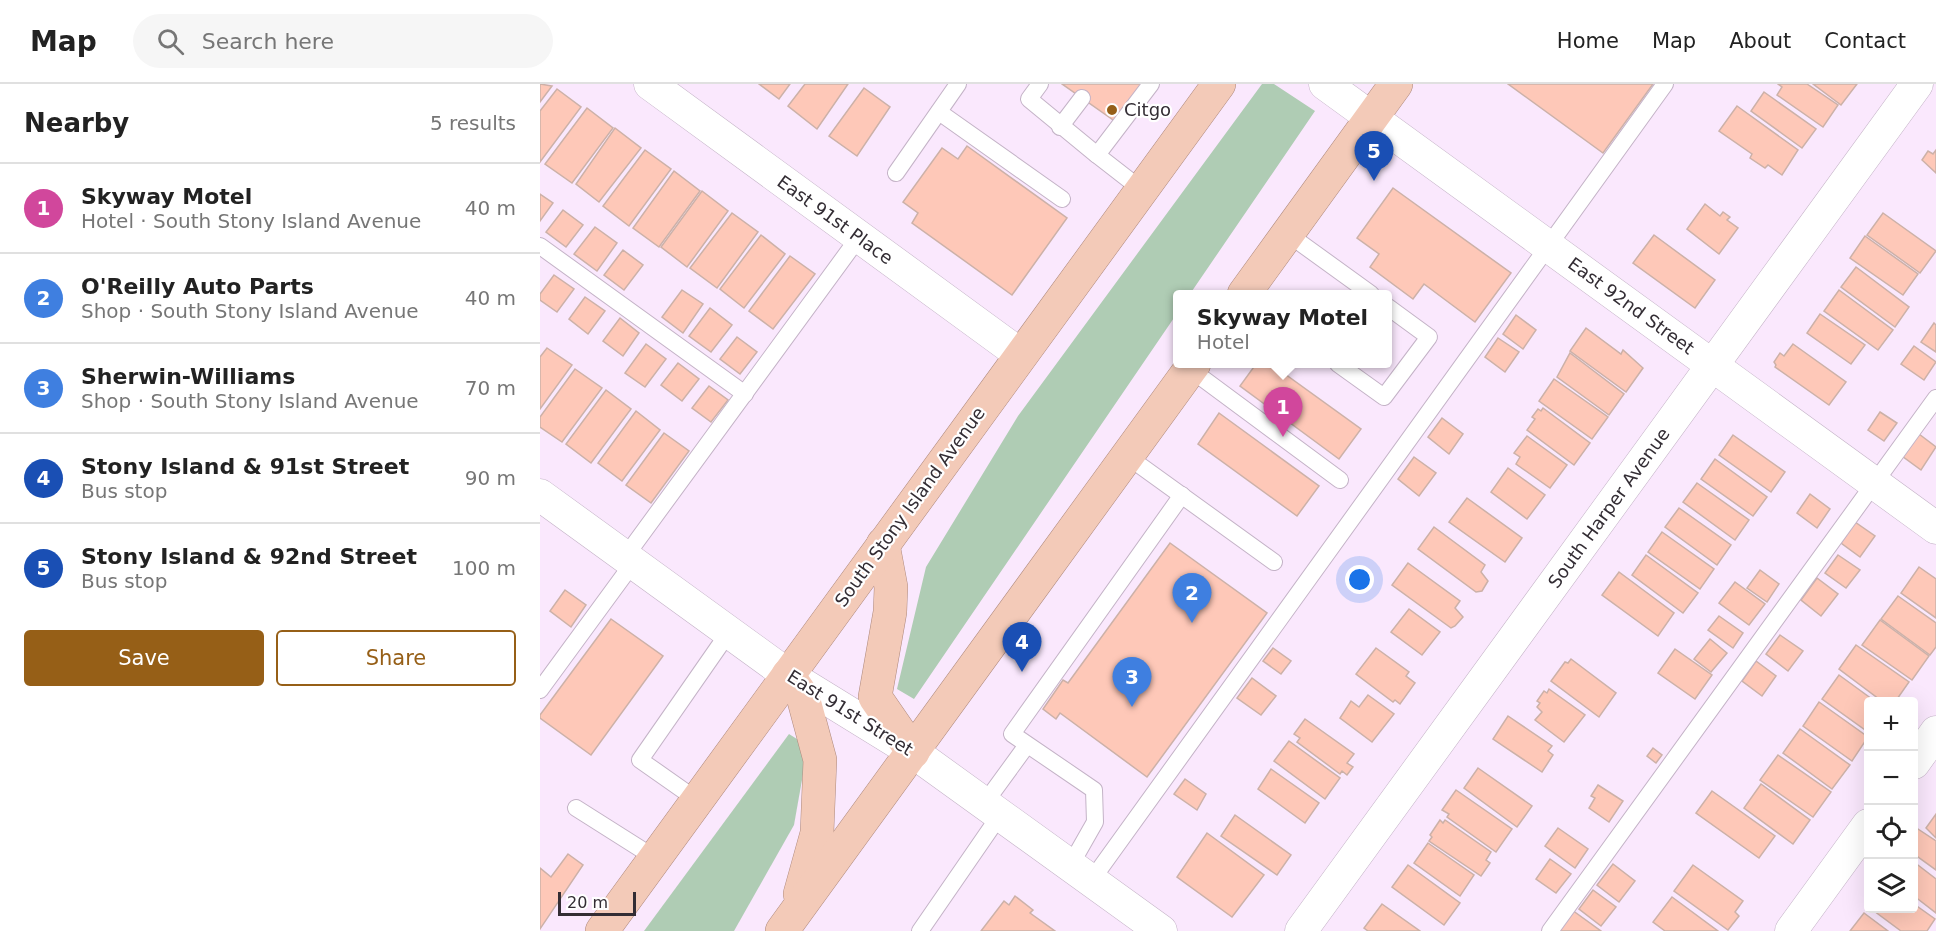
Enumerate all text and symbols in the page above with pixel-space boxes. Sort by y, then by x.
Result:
search box [133,14,553,68]
text: Map [30,25,97,58]
icon: search [154,25,187,58]
text: Search here [202,29,334,54]
text: Home [1557,29,1619,53]
text: Map [1652,29,1696,53]
text: About [1729,29,1791,53]
text: Contact [1824,29,1906,53]
place label: Citgo [1124,99,1171,120]
marker: Citgo [1105,103,1119,117]
text: Nearby [24,108,129,138]
text: 5 results [430,111,516,135]
pin: 5 [1354,132,1394,181]
street label: East 91st Place [774,171,897,268]
text: Skyway Motel [81,184,252,209]
text: 1 [37,196,50,220]
text: 40 m [465,196,516,220]
text: Hotel · South Stony Island Avenue [81,209,421,233]
street label: East 92nd Street [1564,253,1698,358]
text: O'Reilly Auto Parts [81,274,314,299]
text: 2 [37,286,50,310]
text: 40 m [465,286,516,310]
popup [1173,290,1392,368]
text: Shop · South Stony Island Avenue [81,299,419,323]
text: Skyway Motel [1197,305,1368,330]
text: Hotel [1197,330,1250,354]
text: Sherwin-Williams [81,364,295,389]
text: 3 [37,376,50,400]
text: 70 m [465,376,516,400]
pin: 1 [1264,388,1302,437]
text: Shop · South Stony Island Avenue [81,389,419,413]
street label: South Stony Island Avenue [830,403,989,611]
street label: South Harper Avenue [1544,424,1674,592]
text: Stony Island & 91st Street [81,454,409,479]
text: 4 [37,466,50,490]
text: 90 m [465,466,516,490]
text: Bus stop [81,479,167,503]
text: Stony Island & 92nd Street [81,544,417,569]
text: 5 [37,556,50,580]
text: 100 m [452,556,516,580]
your location [1345,565,1374,594]
text: Bus stop [81,569,167,593]
pin: 2 [1172,574,1212,623]
pin: 4 [1002,622,1042,672]
button: Save [24,630,264,686]
button: Share [276,630,516,686]
pin: 3 [1112,658,1152,707]
street label: East 91st Street [784,665,917,760]
map controls [1864,697,1918,913]
button: + [1864,697,1918,751]
button: − [1864,751,1918,805]
button: locate [1864,805,1918,859]
button: layers [1864,859,1918,913]
scale bar [558,889,636,916]
text: 20 m [567,893,608,912]

